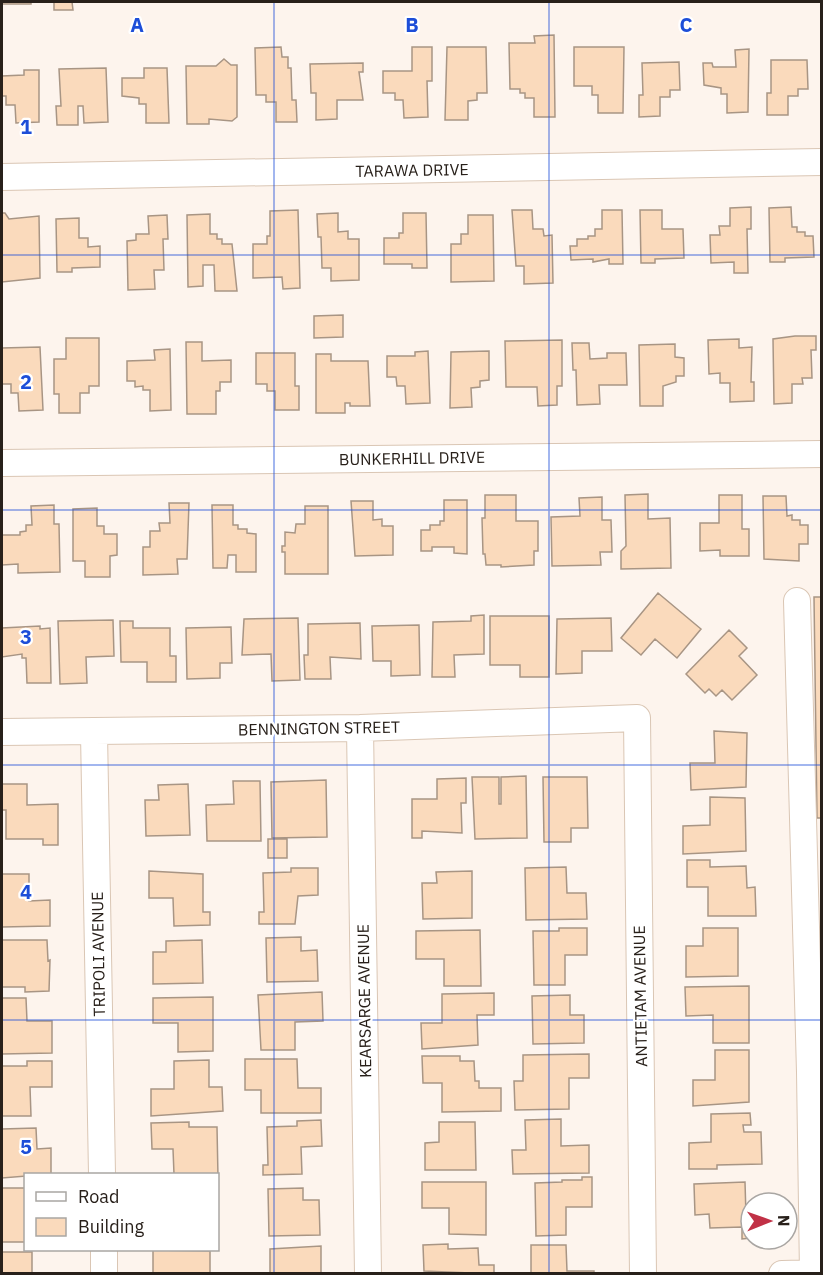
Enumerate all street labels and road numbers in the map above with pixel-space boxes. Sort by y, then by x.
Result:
street label: TARAWA DRIVE [355,159,469,181]
street label: BUNKERHILL DRIVE [339,447,485,469]
street label: BENNINGTON STREET [238,717,400,739]
street label: TRIPOLI AVENUE [87,891,109,1017]
street label: KEARSARGE AVENUE [353,924,375,1078]
street label: ANTIETAM AVENUE [629,925,651,1067]

